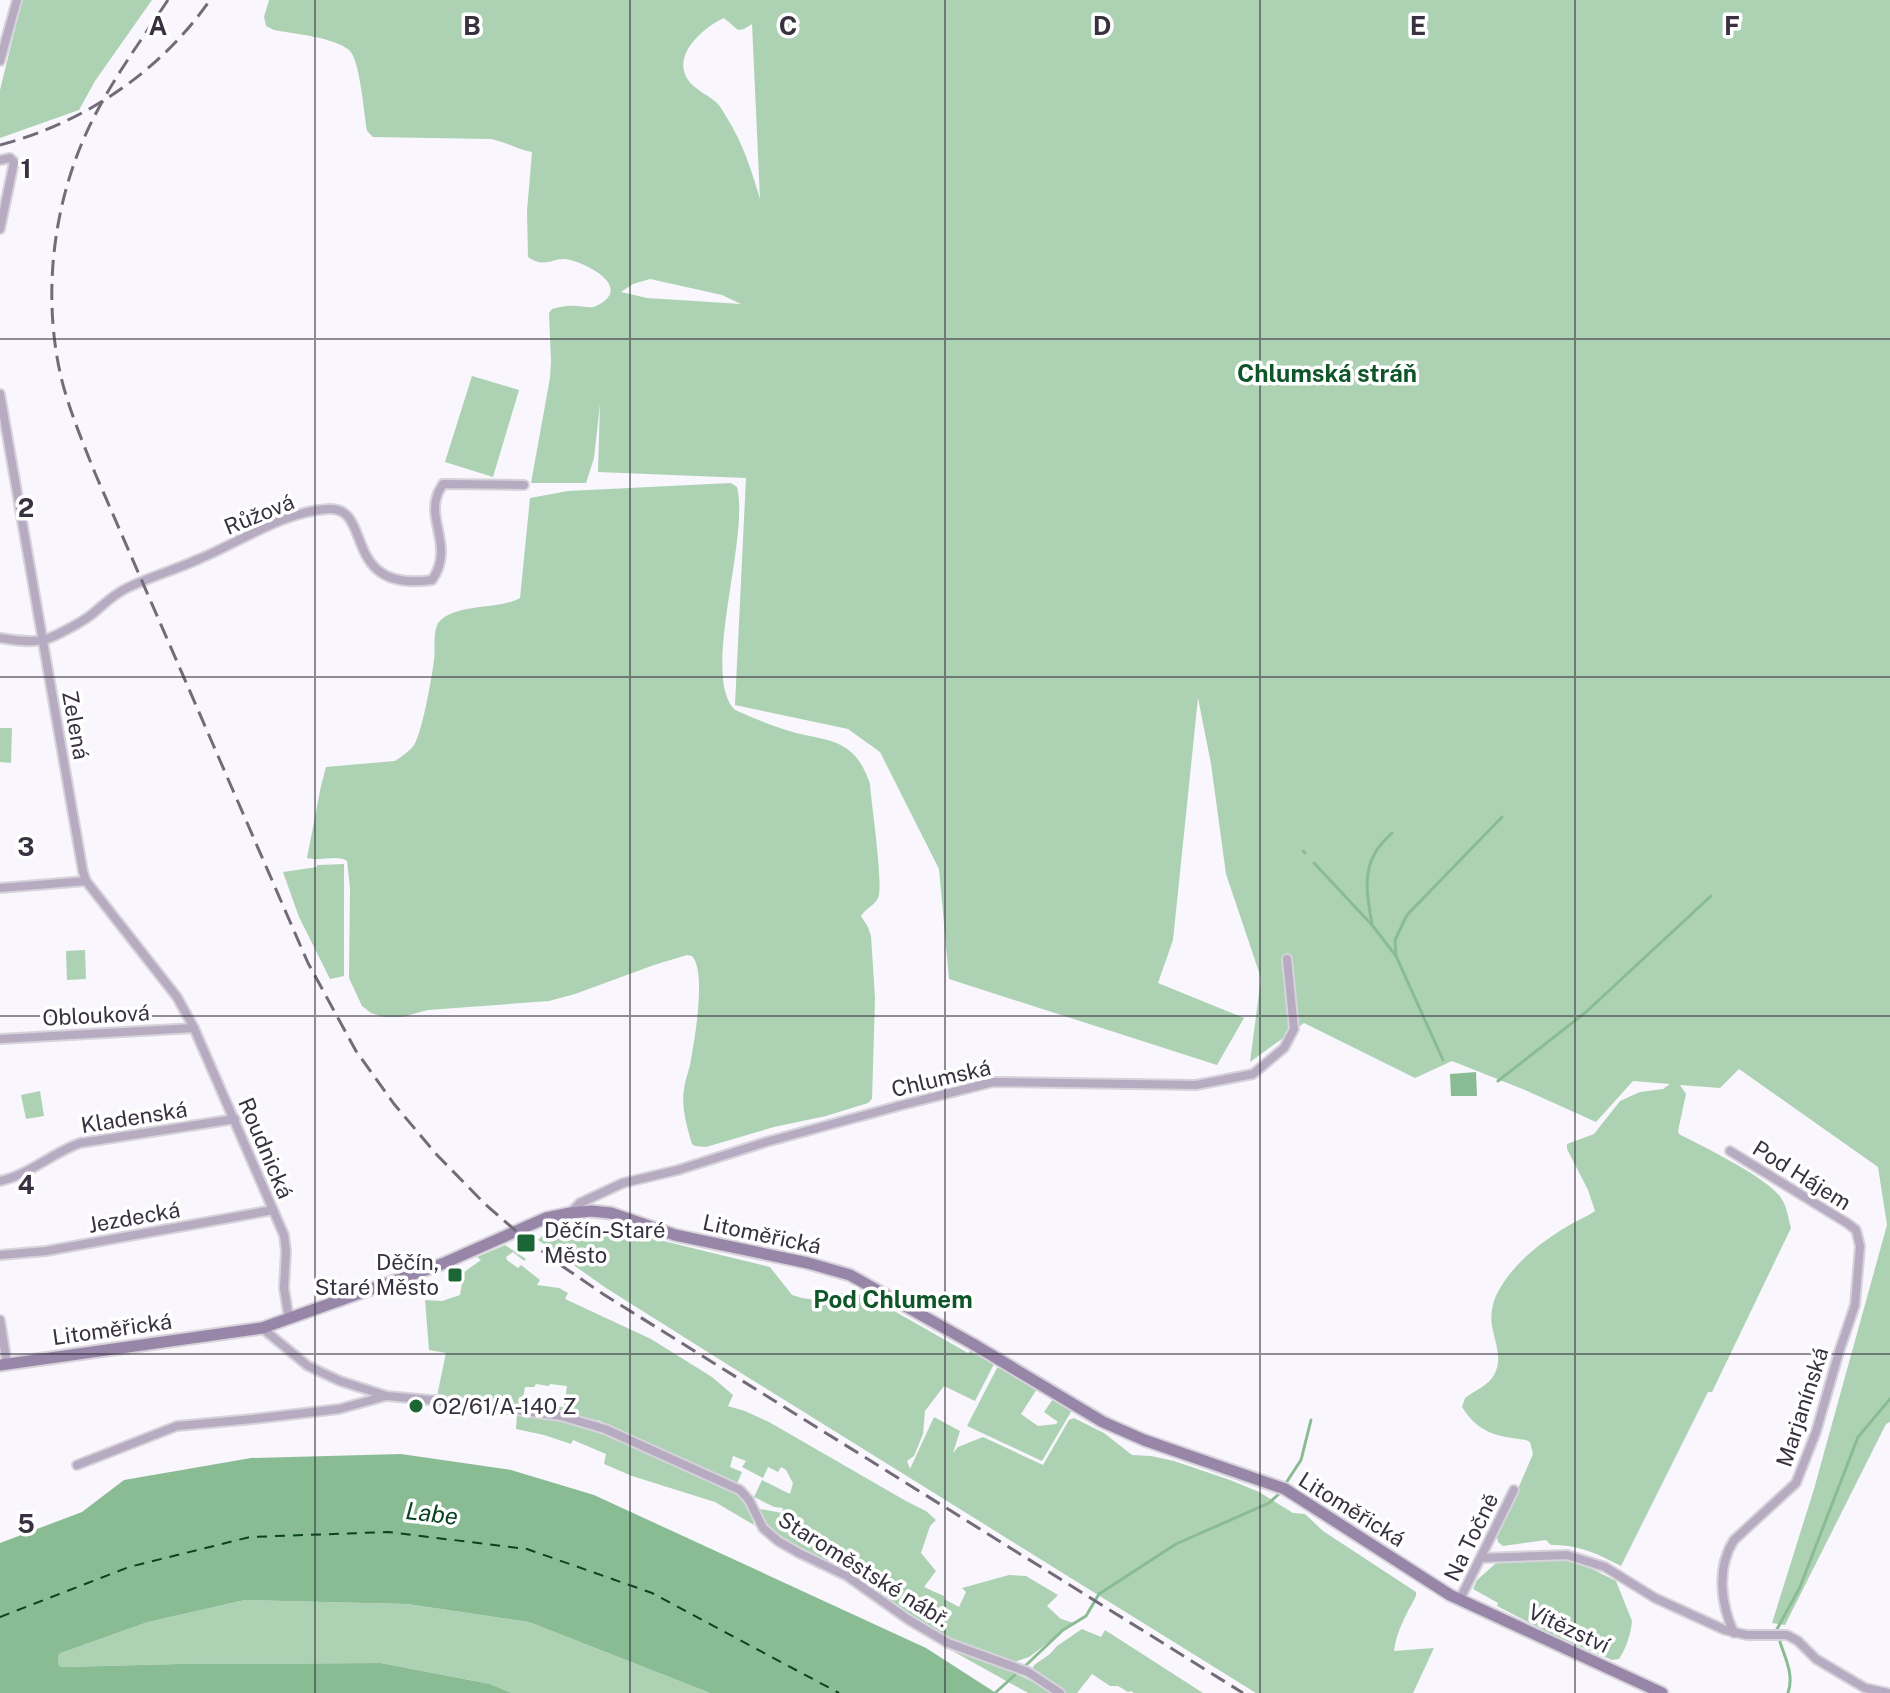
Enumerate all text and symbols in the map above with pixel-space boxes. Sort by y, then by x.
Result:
text: A [149,10,168,41]
text: B [463,10,481,41]
text: C [779,10,797,41]
text: D [1093,10,1111,41]
text: E [1410,10,1426,41]
text: F [1724,10,1740,41]
text: 1 [20,153,32,184]
district label: Chlumská stráň [1237,359,1417,387]
street label: Růžová [220,488,298,540]
text: 2 [18,492,34,523]
street label: Zelená [57,688,95,762]
text: 3 [17,831,35,862]
street label: Oblouková [42,999,150,1031]
street label: Chlumská [889,1054,993,1102]
street label: Roudnická [233,1094,299,1202]
street label: Kladenská [79,1096,189,1138]
street label: Pod Hájem [1748,1135,1856,1215]
text: 4 [17,1169,35,1200]
street label: Jezdecká [86,1196,182,1238]
street label: Litoměřická [700,1209,824,1259]
place label: Děčín-Staré Město [544,1217,665,1268]
marker: Děčín-Staré Město [515,1232,537,1254]
place label: Děčín, Staré Město [315,1249,439,1300]
marker: Děčín, Staré Město [446,1266,464,1284]
district label: Pod Chlumem [813,1285,973,1313]
street label: Litoměřická [51,1308,173,1350]
street label: Marjanínská [1770,1344,1834,1470]
place label: O2/61/A-140 Z [432,1393,577,1419]
marker: O2/61/A-140 Z [407,1397,425,1415]
street label: Litoměřická [1294,1466,1410,1552]
street label: Na Točně [1438,1489,1504,1585]
water label: Labe [404,1496,460,1530]
street label: Staroměstské nábř. [774,1506,954,1632]
text: 5 [17,1508,35,1539]
street label: Vítězství [1524,1598,1614,1658]

